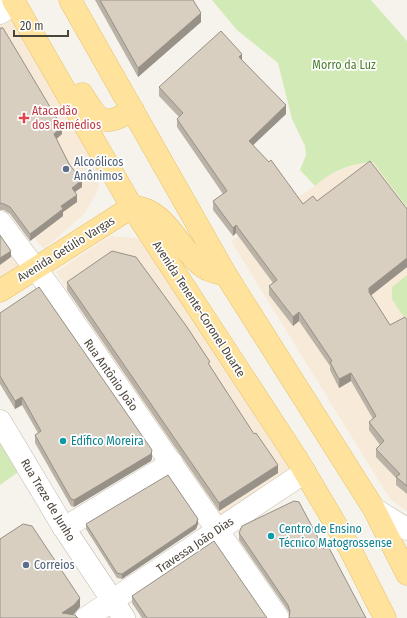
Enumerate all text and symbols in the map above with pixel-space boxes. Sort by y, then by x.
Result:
scale bar [14,12,68,38]
text: 20 m [20,19,44,33]
park label: Morro da Luz [312,58,376,72]
place label: Atacadão dos Remédios [32,104,101,132]
marker: Atacadão dos Remédios [19,113,29,123]
place label: Alcoólicos Anônimos [74,155,124,183]
marker: Alcoólicos Anônimos [61,164,71,174]
street label: Avenida Getúlio Vargas [15,213,117,285]
street label: Avenida Tenente-Coronel Duarte [150,238,248,380]
street label: Rua Antônio João [81,336,141,414]
place label: Edífico Moreira [71,434,144,448]
marker: Edífico Moreira [58,436,68,446]
street label: Rua Treze de Junho [18,456,78,544]
street label: Travessa João Dias [154,514,236,576]
place label: Centro de Ensino Técnico Matogrossense [279,522,392,550]
marker: Centro de Ensino Técnico Matogrossense [266,531,276,541]
place label: Correios [34,558,75,572]
marker: Correios [21,560,31,570]

